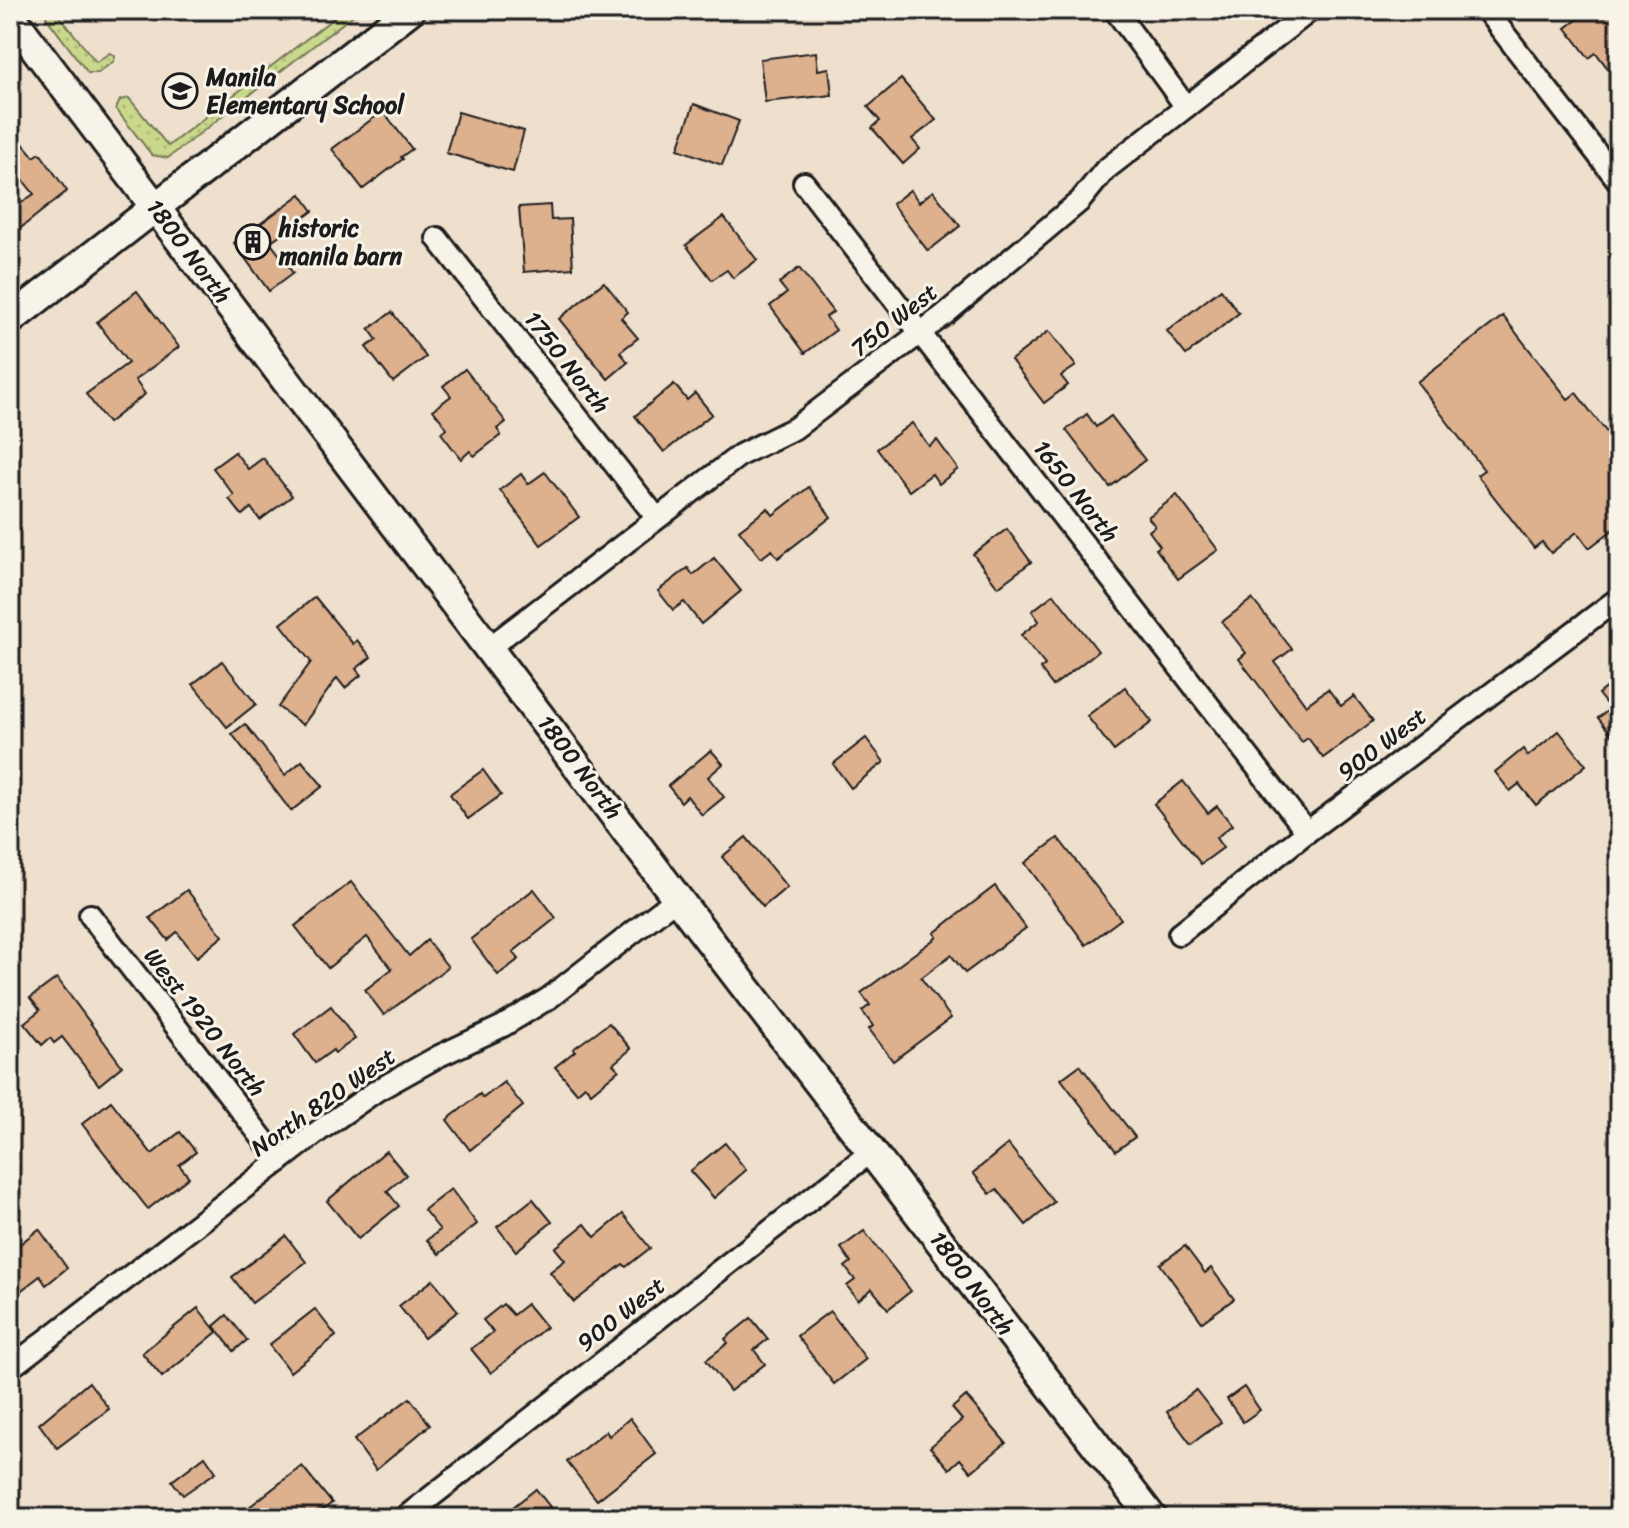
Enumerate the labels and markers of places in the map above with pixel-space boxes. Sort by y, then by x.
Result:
place label: Manila Elementary School [205,56,405,126]
school or university icon: Manila Elementary School [161,72,199,110]
place label: historic manila barn [278,207,402,277]
building icon: historic manila barn [234,223,272,261]

